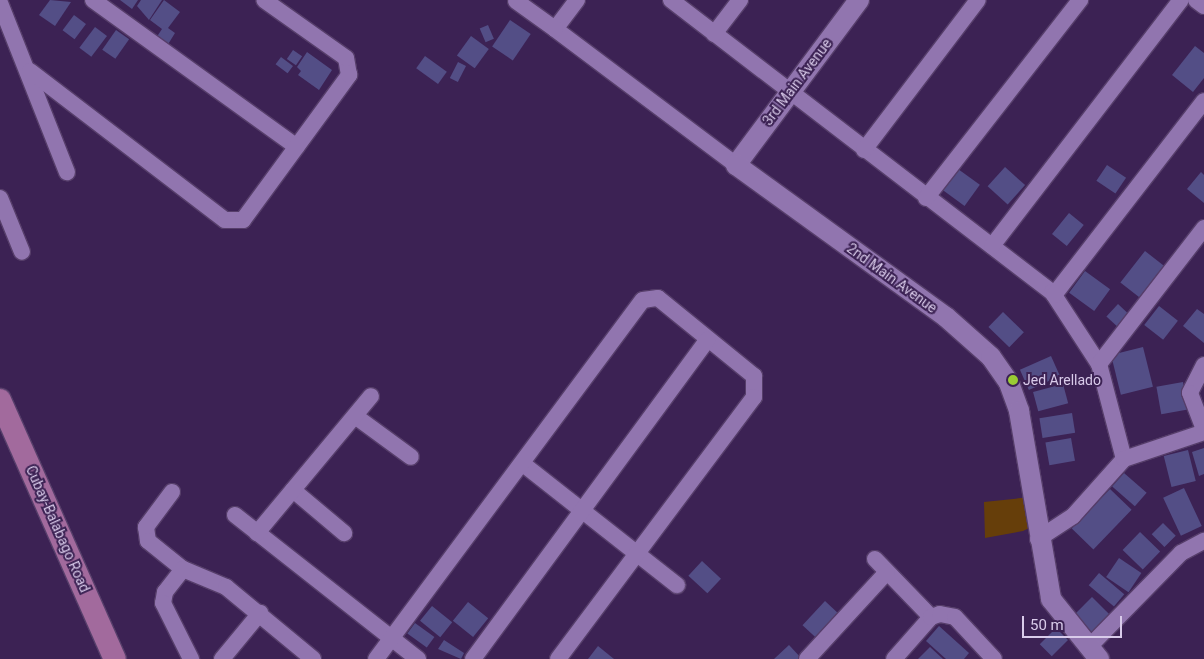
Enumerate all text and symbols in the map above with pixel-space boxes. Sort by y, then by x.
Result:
street label: 3rd Main Avenue [759,35,835,129]
street label: 2nd Main Avenue [844,240,940,316]
place label: Jed Arellado [1023,372,1101,388]
marker: Jed Arellado [1007,374,1019,386]
street label: Cubay-Balabago Road [22,463,94,595]
scale bar [1024,606,1124,638]
text: 50 m [1030,616,1064,634]

